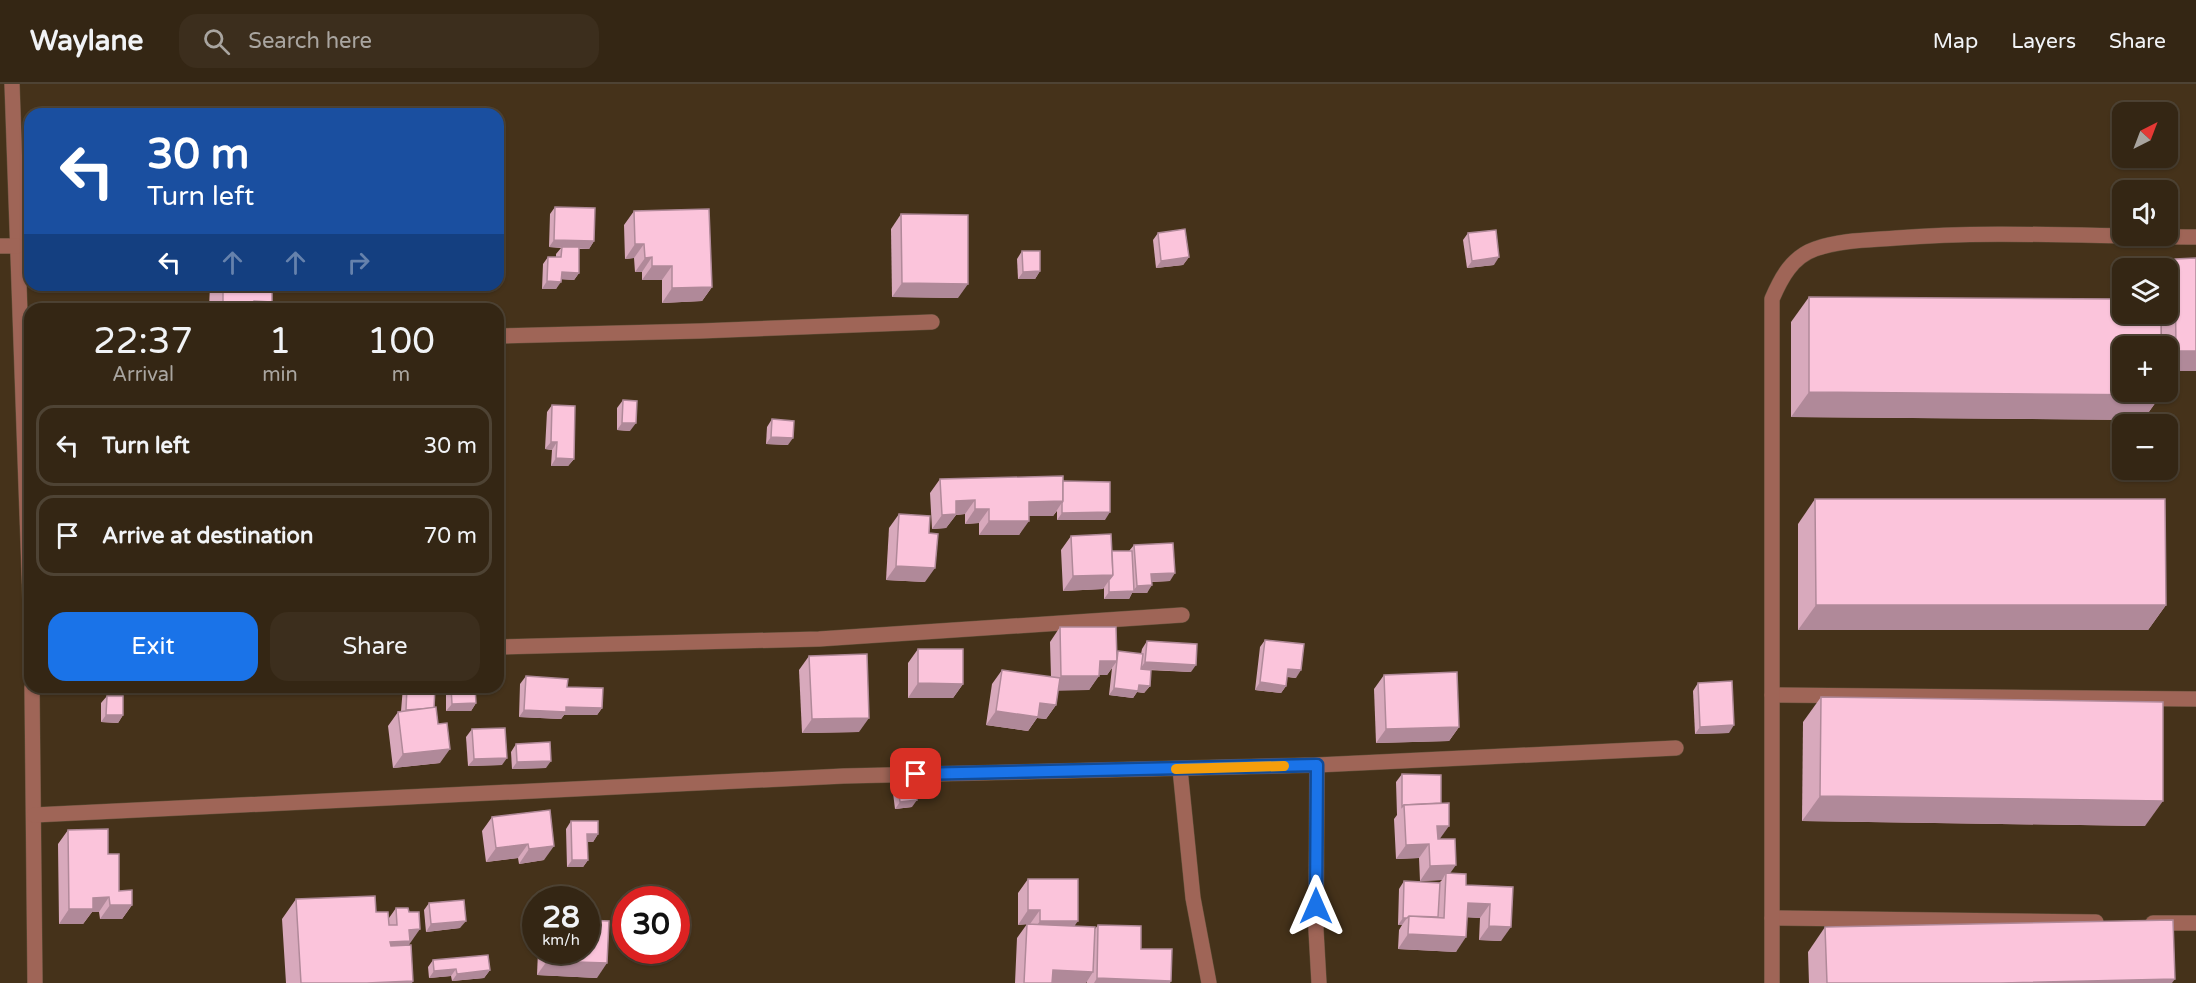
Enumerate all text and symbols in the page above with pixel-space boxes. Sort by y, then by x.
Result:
search box [179,14,599,68]
text: Waylane [30,24,143,58]
icon: search [200,25,233,58]
text: Search here [248,28,372,54]
text: Map [1933,29,1978,54]
text: Layers [2011,29,2076,54]
text: Share [2109,29,2166,54]
north arrow [2112,102,2178,168]
map controls [2112,102,2178,480]
text: 30 m [147,129,249,180]
icon: left [48,132,126,210]
text: Turn left [147,180,254,213]
button: sound [2112,180,2178,246]
icon: left [153,246,186,279]
icon: ahead [216,246,249,279]
icon: ahead [279,246,312,279]
icon: right [342,246,375,279]
button: layers [2112,258,2178,324]
text: 22:37 [93,320,193,363]
text: 1 [269,320,291,363]
text: 100 [367,320,435,363]
button: + [2112,336,2178,402]
text: Arrival [112,363,174,387]
text: min [262,363,298,387]
text: m [392,363,410,387]
button: − [2112,414,2178,480]
icon: left [51,429,84,462]
text: Turn left [102,433,190,459]
text: 30 m [423,433,477,459]
icon: arrive [51,519,84,552]
text: Arrive at destination [102,523,313,549]
text: 70 m [423,523,477,549]
button: Exit [48,612,258,681]
button: Share [270,612,480,681]
pin [890,748,941,799]
icon: arrive [899,757,932,790]
position arrow [1284,874,1348,938]
speed limit sign: 30 [612,886,690,964]
text: 28 [542,899,580,936]
text: km/h [542,931,580,949]

